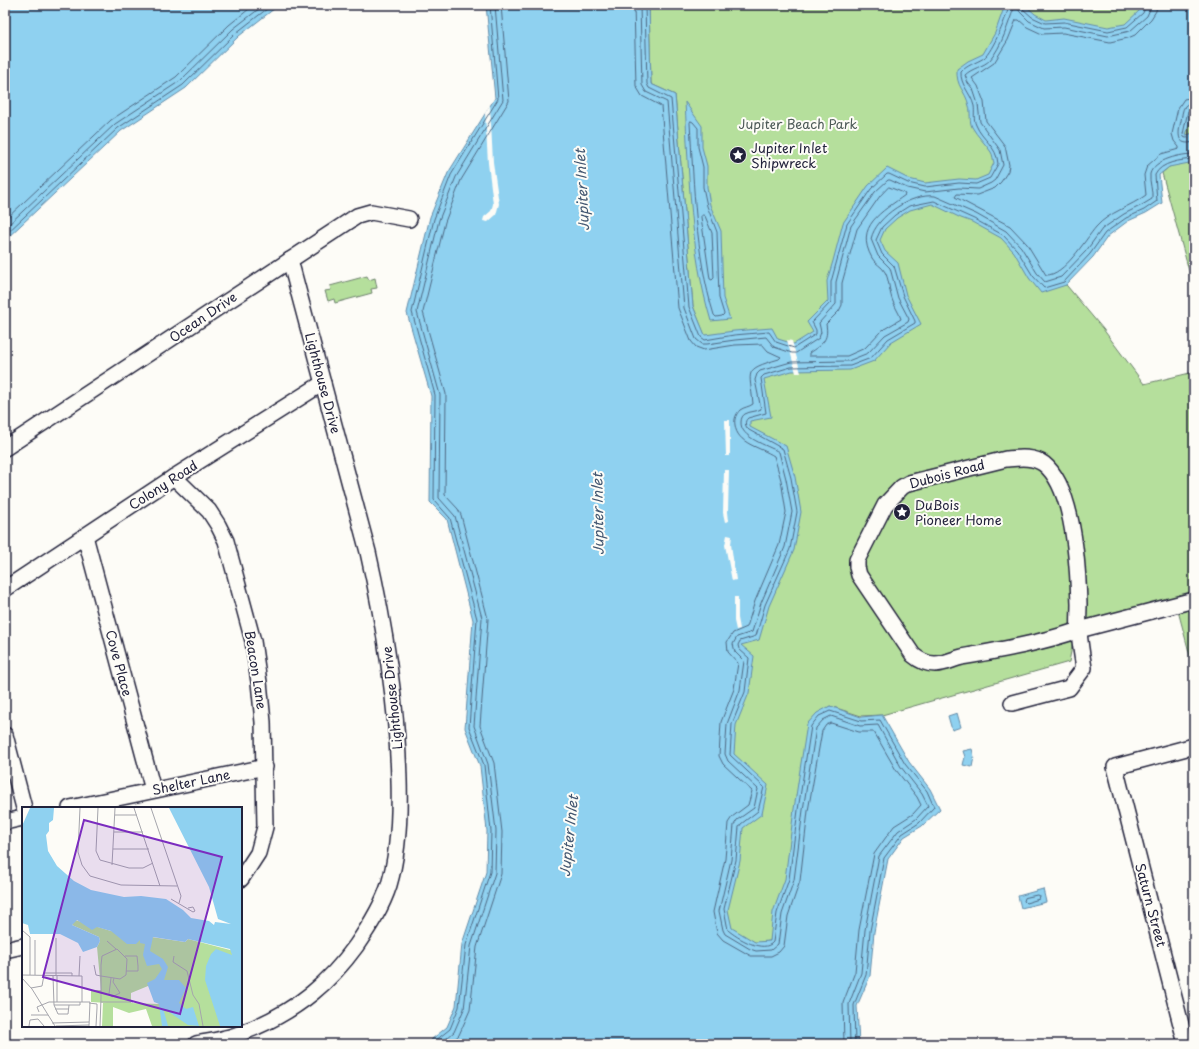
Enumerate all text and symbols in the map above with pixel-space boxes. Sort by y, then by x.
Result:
park label: Jupiter Beach Park [739,114,858,133]
place label: Jupiter Inlet Shipwreck [751,138,827,172]
place icon: Jupiter Inlet Shipwreck [728,145,748,165]
water label: Jupiter Inlet [569,146,594,232]
street label: Ocean Drive [165,287,240,346]
street label: Lighthouse Drive [301,330,346,436]
street label: Dubois Road [907,454,987,493]
street label: Colony Road [125,455,201,514]
water label: Jupiter Inlet [586,471,609,555]
place label: DuBois Pioneer Home [915,495,1002,529]
place icon: DuBois Pioneer Home [892,502,912,522]
street label: Cove Place [102,628,137,698]
street label: Beacon Lane [241,629,272,711]
street label: Lighthouse Drive [377,645,406,751]
street label: Shelter Lane [150,764,232,799]
water label: Jupiter Inlet [554,792,583,878]
inset map [22,807,242,1027]
street label: Saturn Street [1131,861,1172,949]

